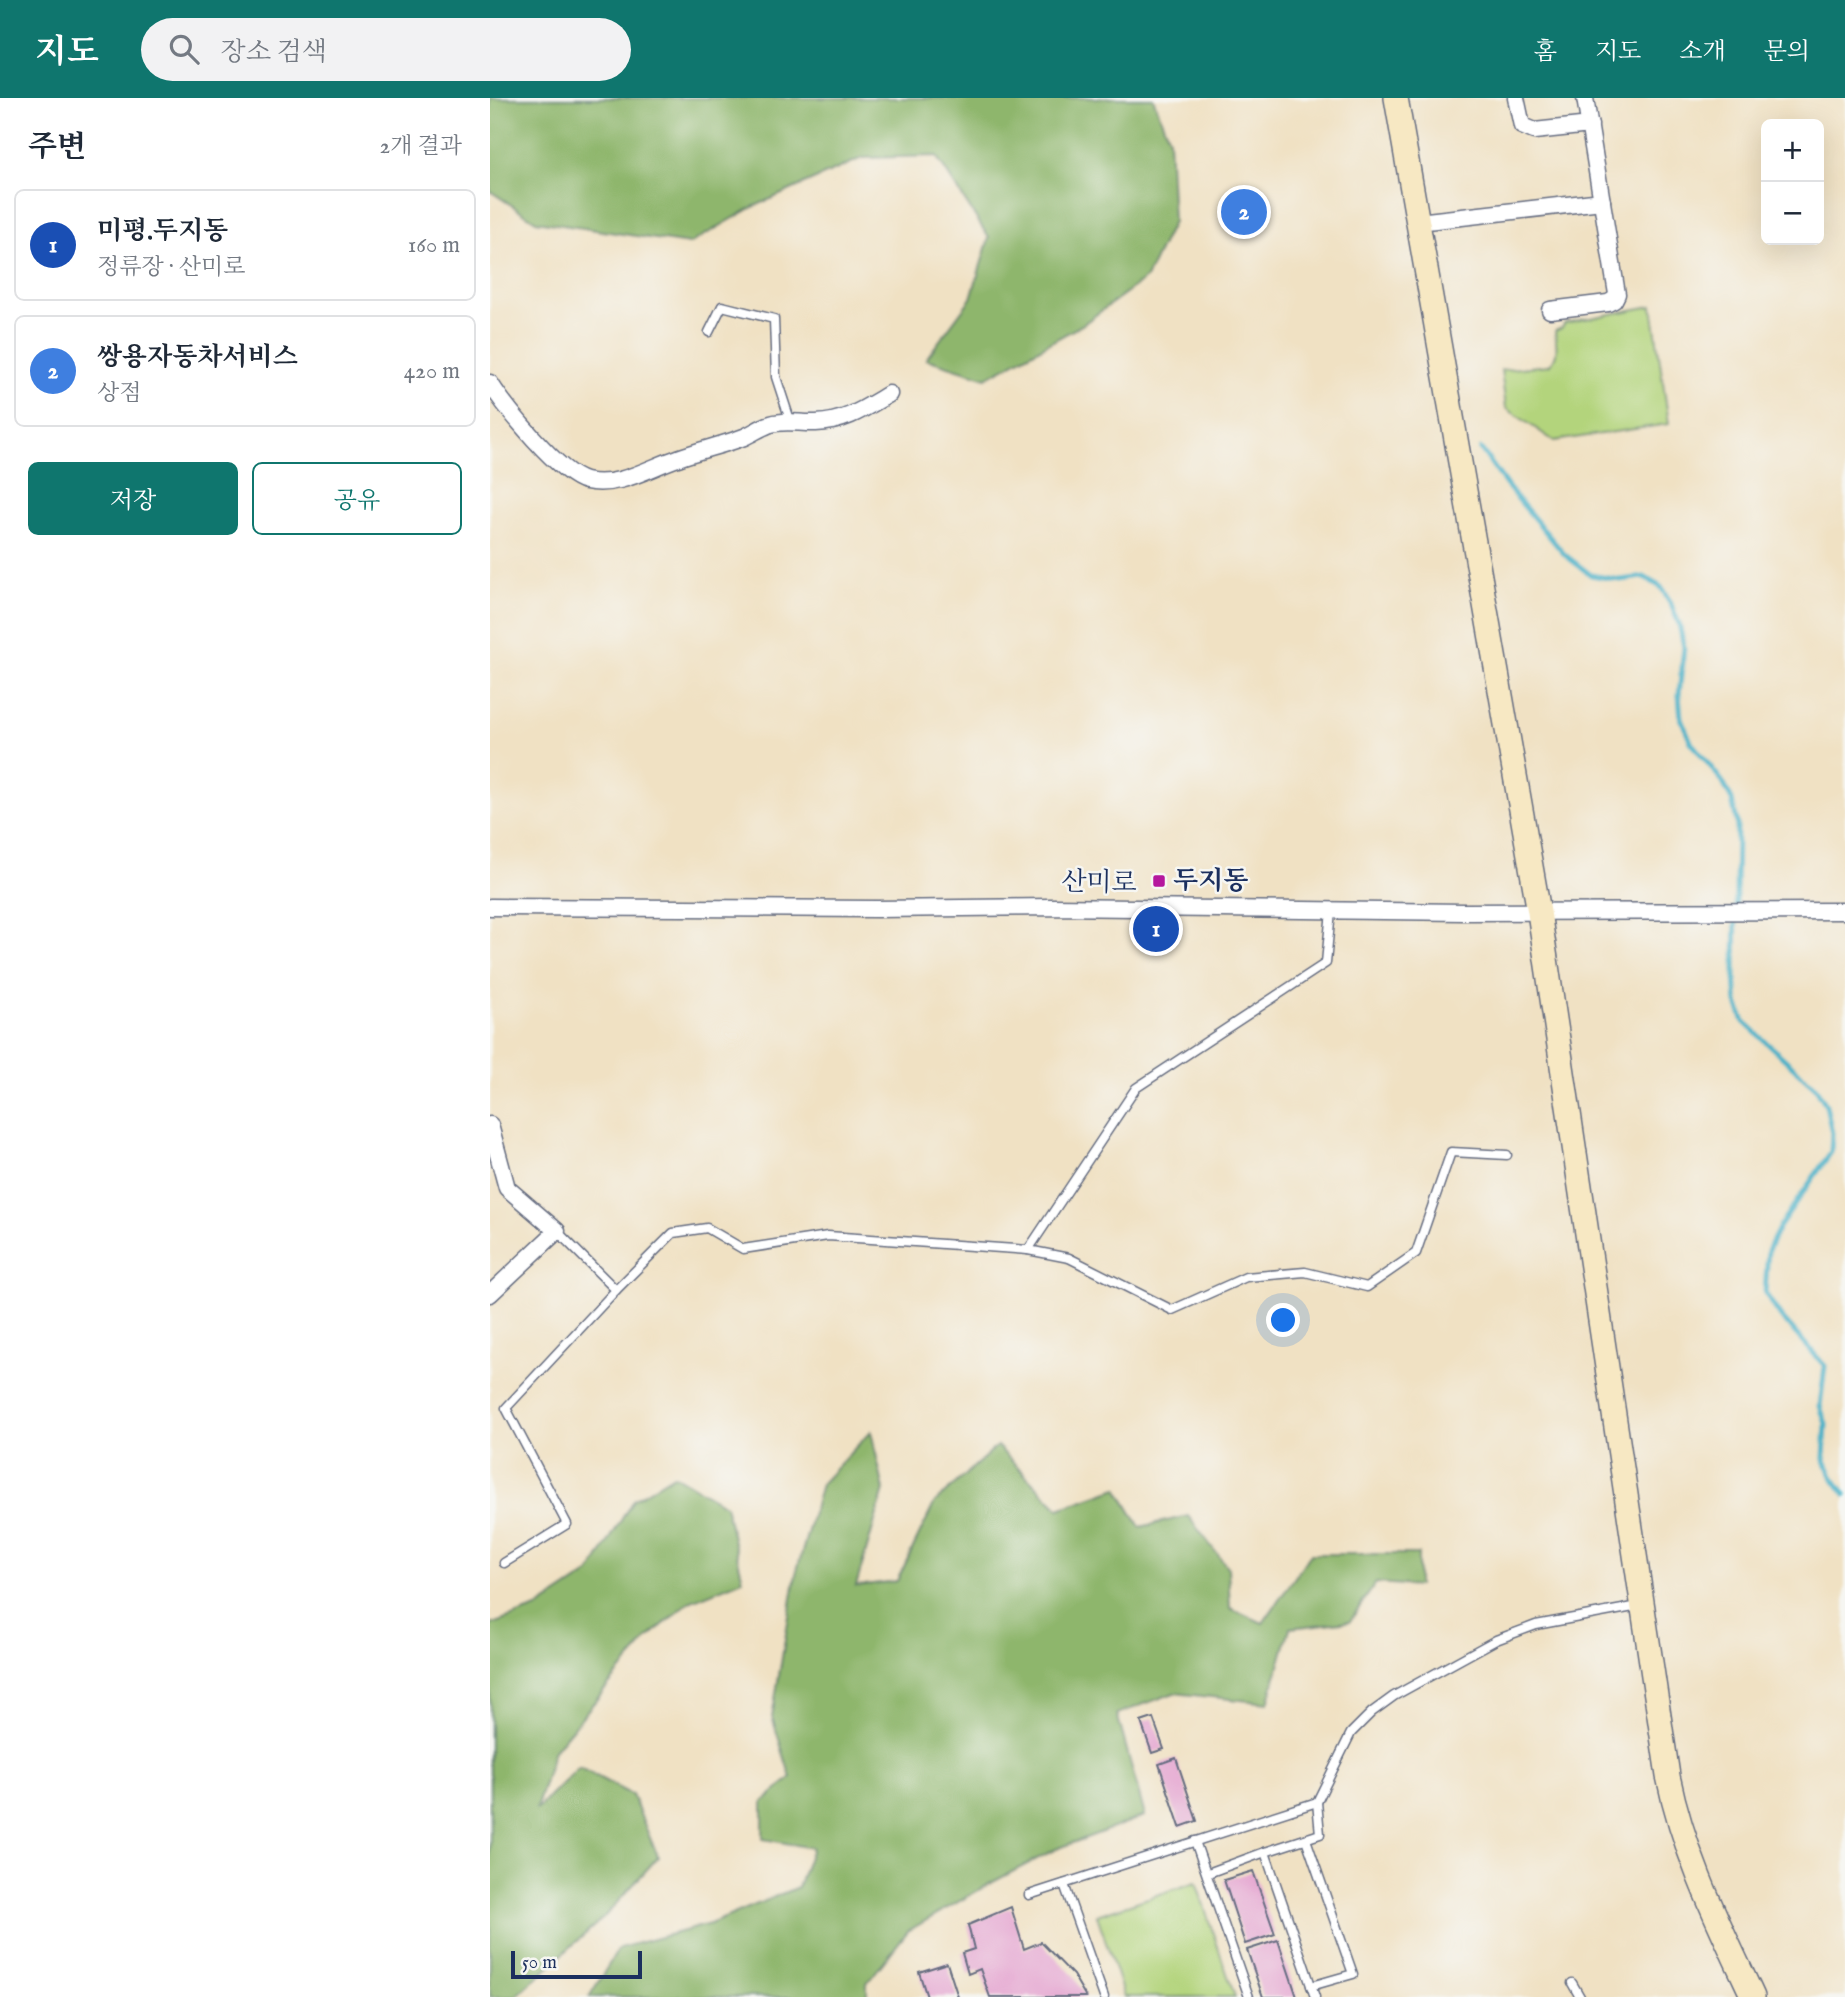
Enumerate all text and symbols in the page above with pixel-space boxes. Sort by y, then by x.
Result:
search box [141,18,631,81]
icon: search [165,30,203,68]
text: 지도 [35,32,99,74]
text: 장소 검색 [221,36,327,69]
text: 홈 [1534,37,1557,68]
text: 지도 [1595,37,1641,68]
text: 소개 [1679,37,1726,68]
text: 문의 [1764,37,1810,68]
map controls [1761,119,1824,245]
button: + [1761,119,1824,182]
text: 주변 [28,129,86,167]
text: 2개 결과 [380,132,462,161]
button: − [1761,182,1824,245]
pin: 2 [1221,186,1267,238]
text: 미평.두지동 [97,215,228,248]
text: 1 [49,231,57,260]
text: 160 m [408,231,460,260]
text: 정류장 · 산미로 [97,253,245,282]
text: 쌍용자동차서비스 [97,341,298,374]
text: 2 [48,357,58,386]
text: 420 m [404,357,460,386]
text: 상점 [97,379,141,408]
button: 저장 [28,462,238,535]
button: 공유 [252,462,462,535]
place label: 두지동 [1173,865,1248,898]
street label: 산미로 [1061,866,1137,900]
marker: 두지동 [1151,873,1167,889]
pin: 1 [1133,903,1179,955]
your location [1266,1303,1300,1337]
scale bar [511,1948,642,1980]
text: 50 m [522,1951,557,1975]

